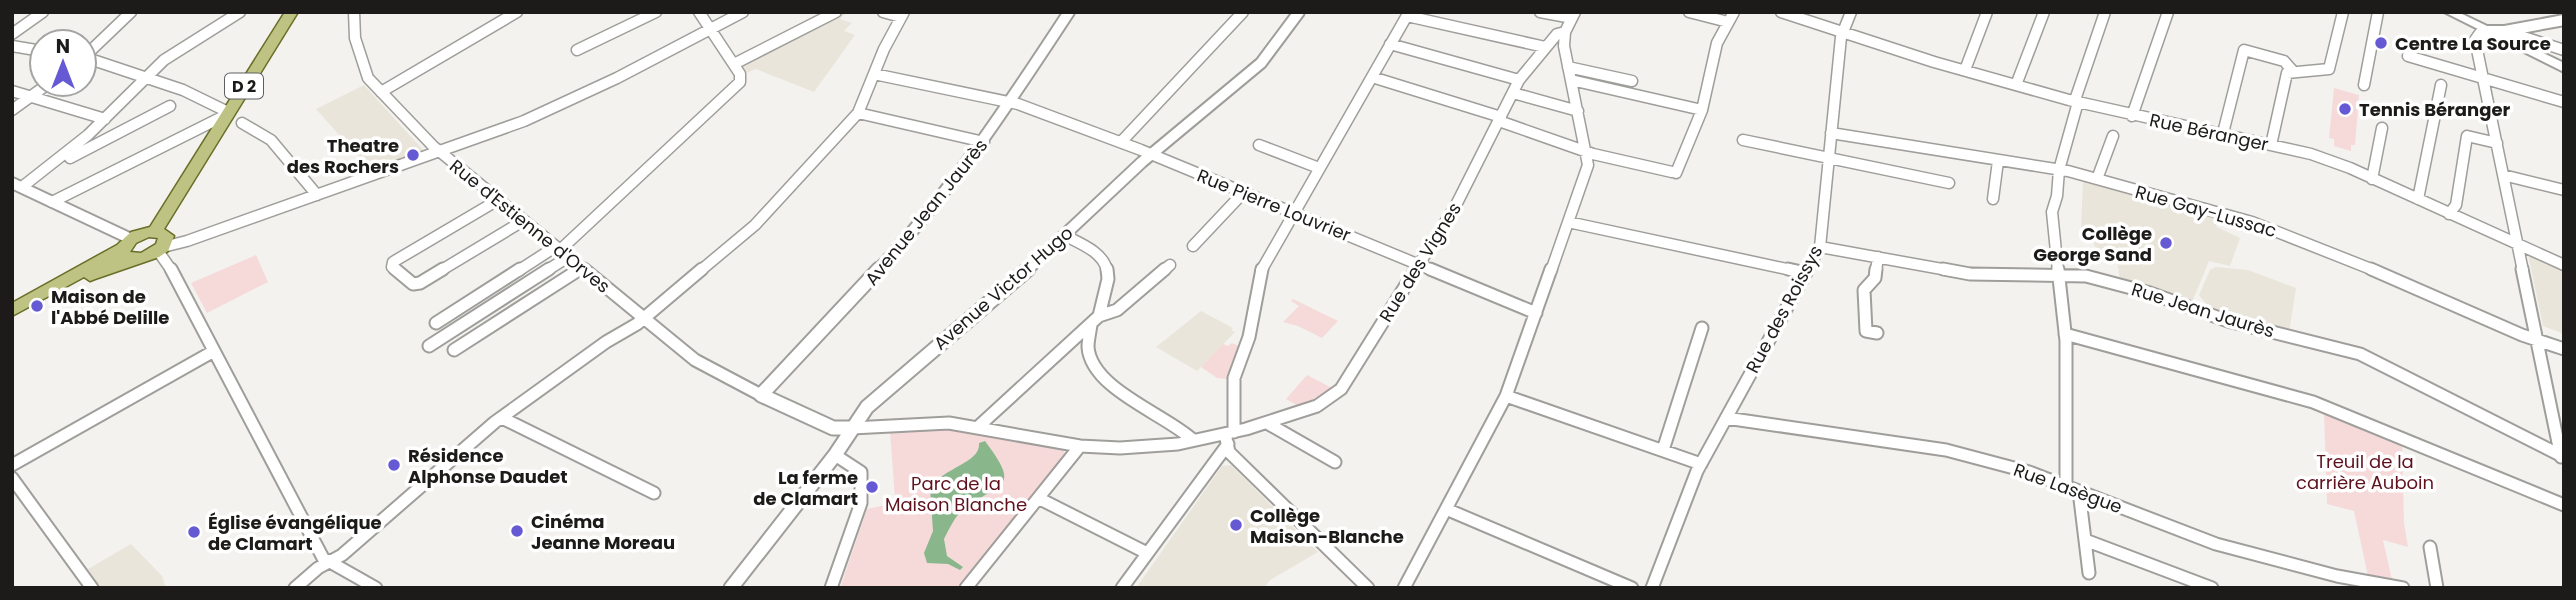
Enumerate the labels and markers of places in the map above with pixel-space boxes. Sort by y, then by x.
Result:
place label: Centre La Source [2395,31,2551,56]
marker: Centre La Source [2373,35,2389,51]
place label: Tennis Béranger [2359,97,2510,122]
marker: Tennis Béranger [2337,101,2353,117]
place label: Theatre des Rochers [287,133,399,179]
marker: Theatre des Rochers [405,147,421,163]
place label: Collège George Sand [2033,221,2152,267]
marker: Collège George Sand [2158,235,2174,251]
place label: Maison de l'Abbé Delille [51,284,169,330]
marker: Maison de l'Abbé Delille [29,298,45,314]
place label: Résidence Alphonse Daudet [408,443,568,489]
marker: Résidence Alphonse Daudet [386,457,402,473]
place label: La ferme de Clamart [753,465,858,511]
marker: La ferme de Clamart [864,479,880,495]
place label: Collège Maison-Blanche [1250,503,1404,549]
place label: Cinéma Jeanne Moreau [531,509,675,555]
place label: Église évangélique de Clamart [208,510,382,556]
marker: Collège Maison-Blanche [1228,517,1244,533]
marker: Cinéma Jeanne Moreau [509,523,525,539]
marker: Église évangélique de Clamart [186,524,202,540]

